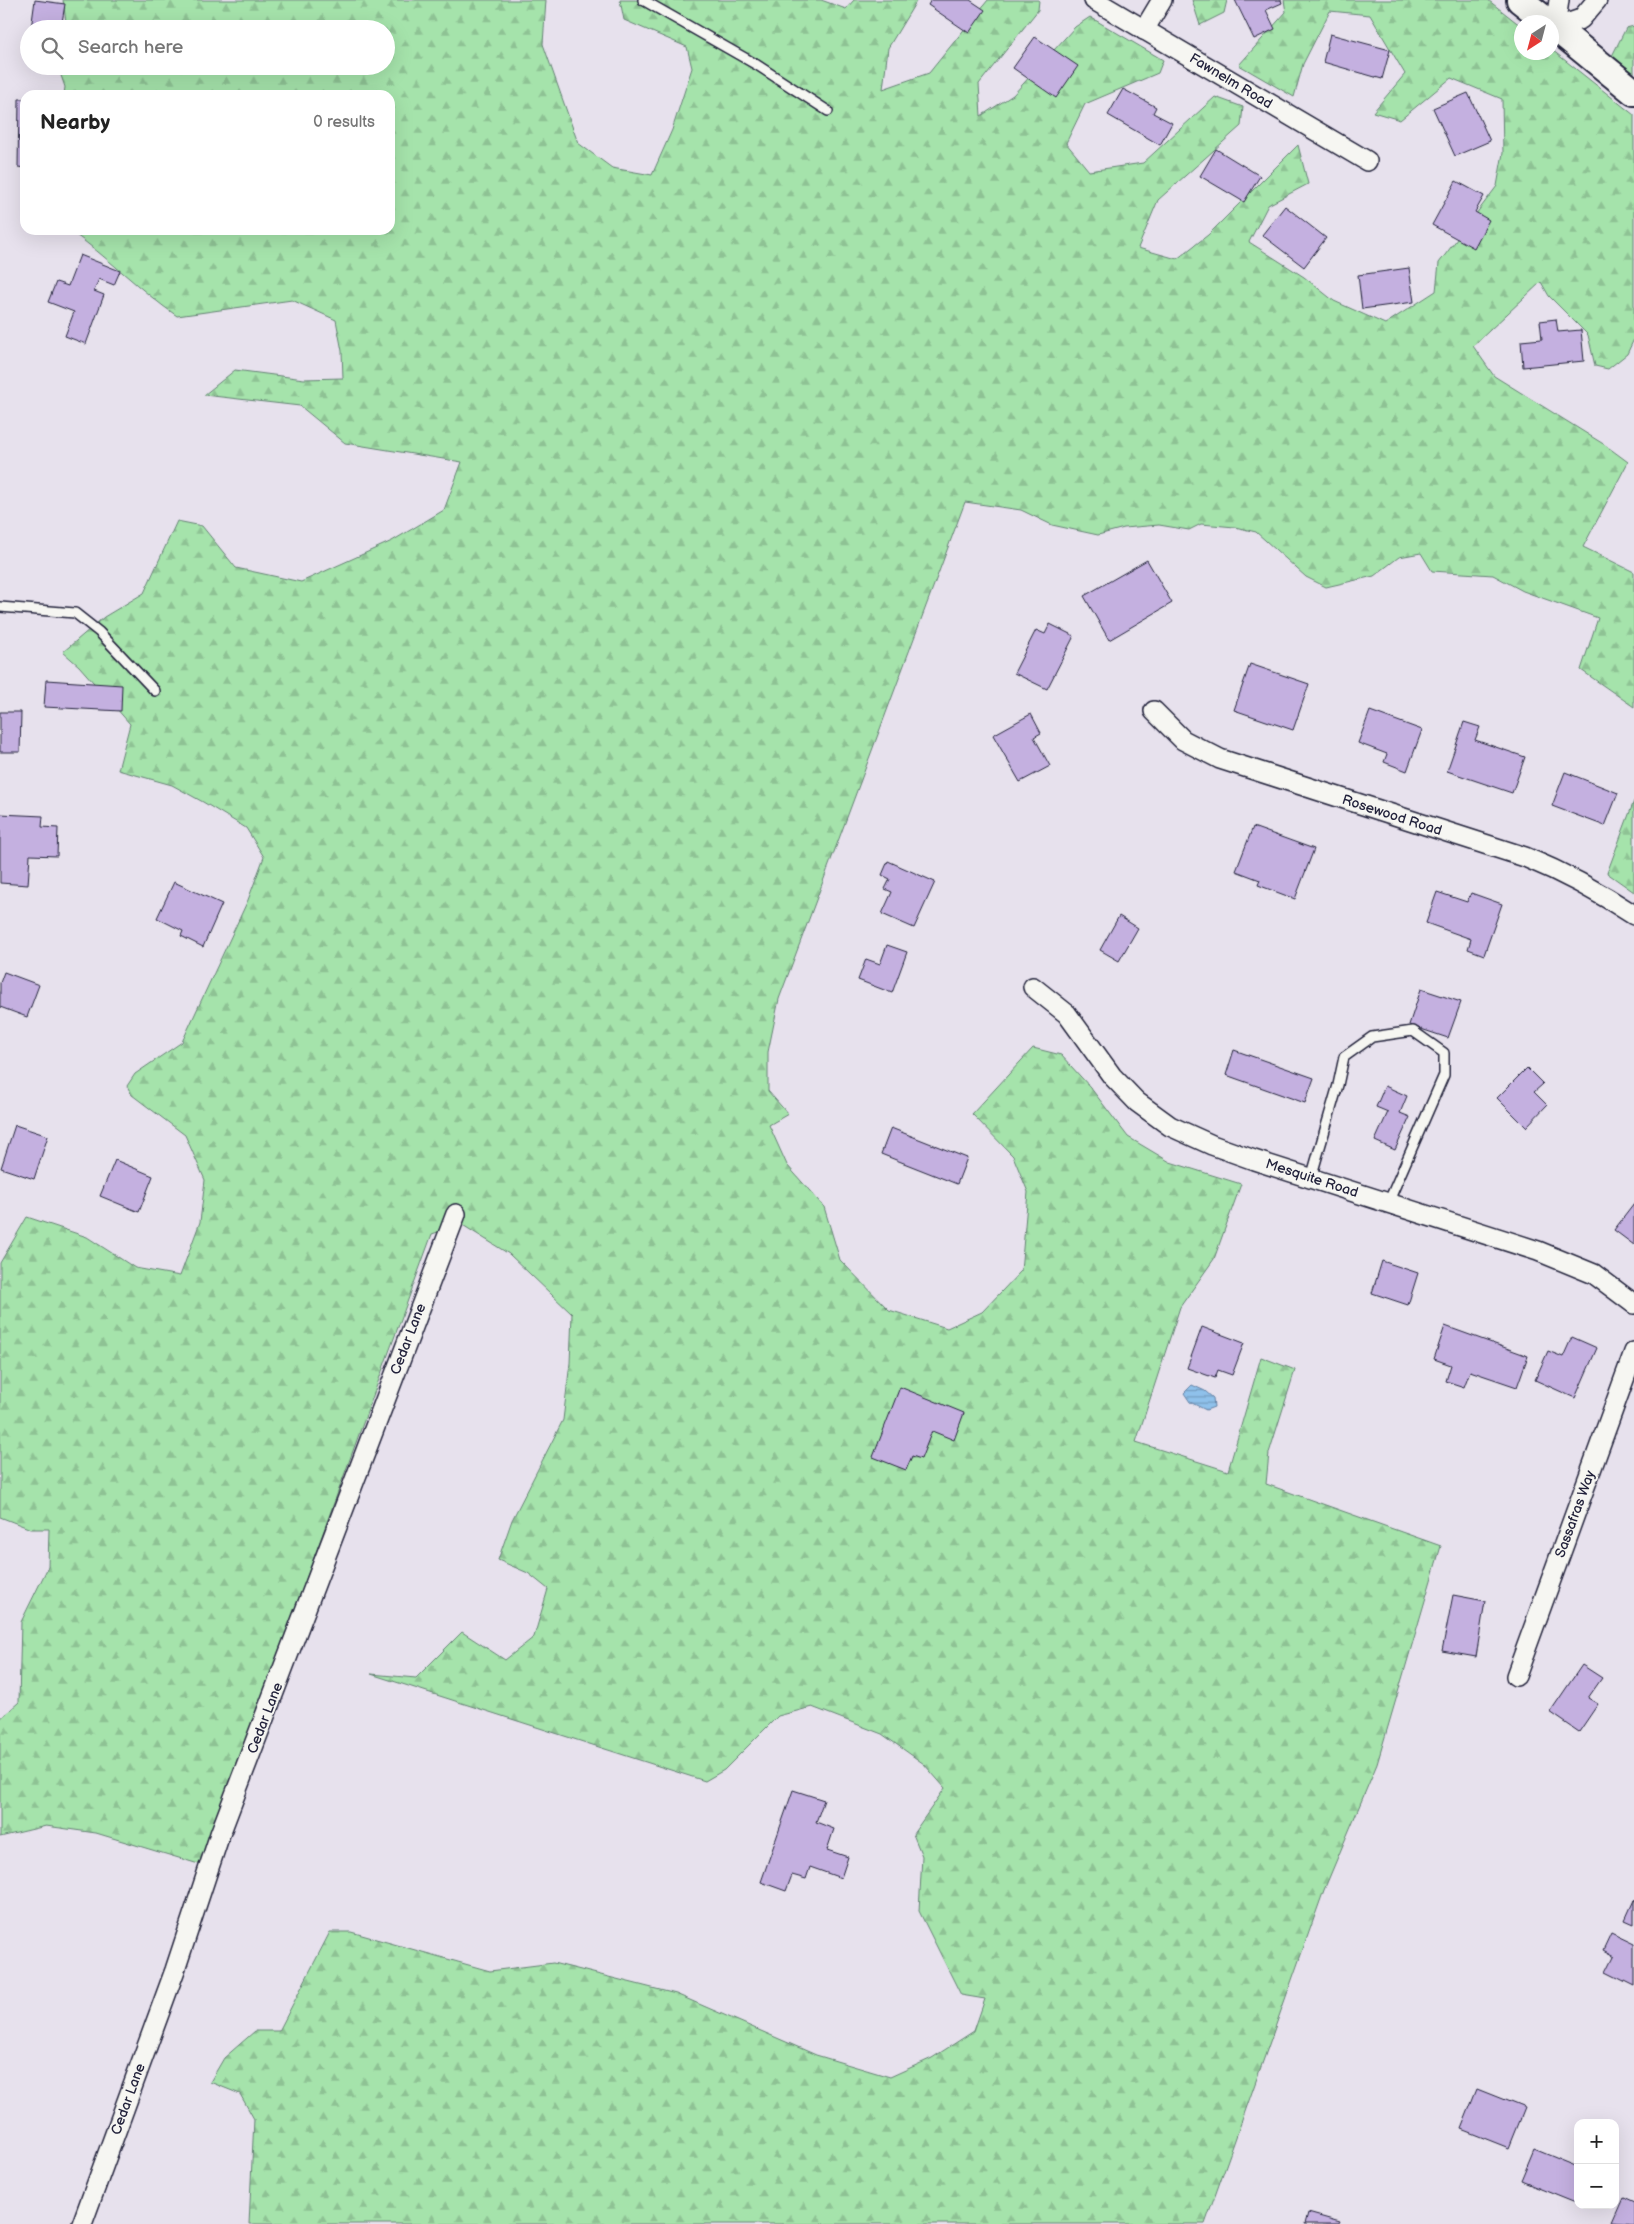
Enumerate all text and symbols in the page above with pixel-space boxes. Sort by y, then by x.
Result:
north arrow [1514,15,1559,60]
search box [20,20,395,75]
icon: search [38,34,66,62]
text: Search here [78,36,183,59]
street label: Fawnelm Road [1186,50,1276,112]
text: Nearby [40,110,110,135]
text: 0 results [313,113,375,132]
street label: Rosewood Road [1340,791,1444,839]
street label: Mesquite Road [1264,1155,1360,1201]
street label: Cedar Lane [387,1301,429,1377]
street label: Sassafras Way [1551,1467,1599,1560]
street label: Cedar Lane [244,1680,286,1756]
street label: Cedar Lane [107,2061,149,2137]
map controls [1574,2119,1619,2209]
button: + [1574,2119,1619,2164]
button: − [1574,2164,1619,2209]

